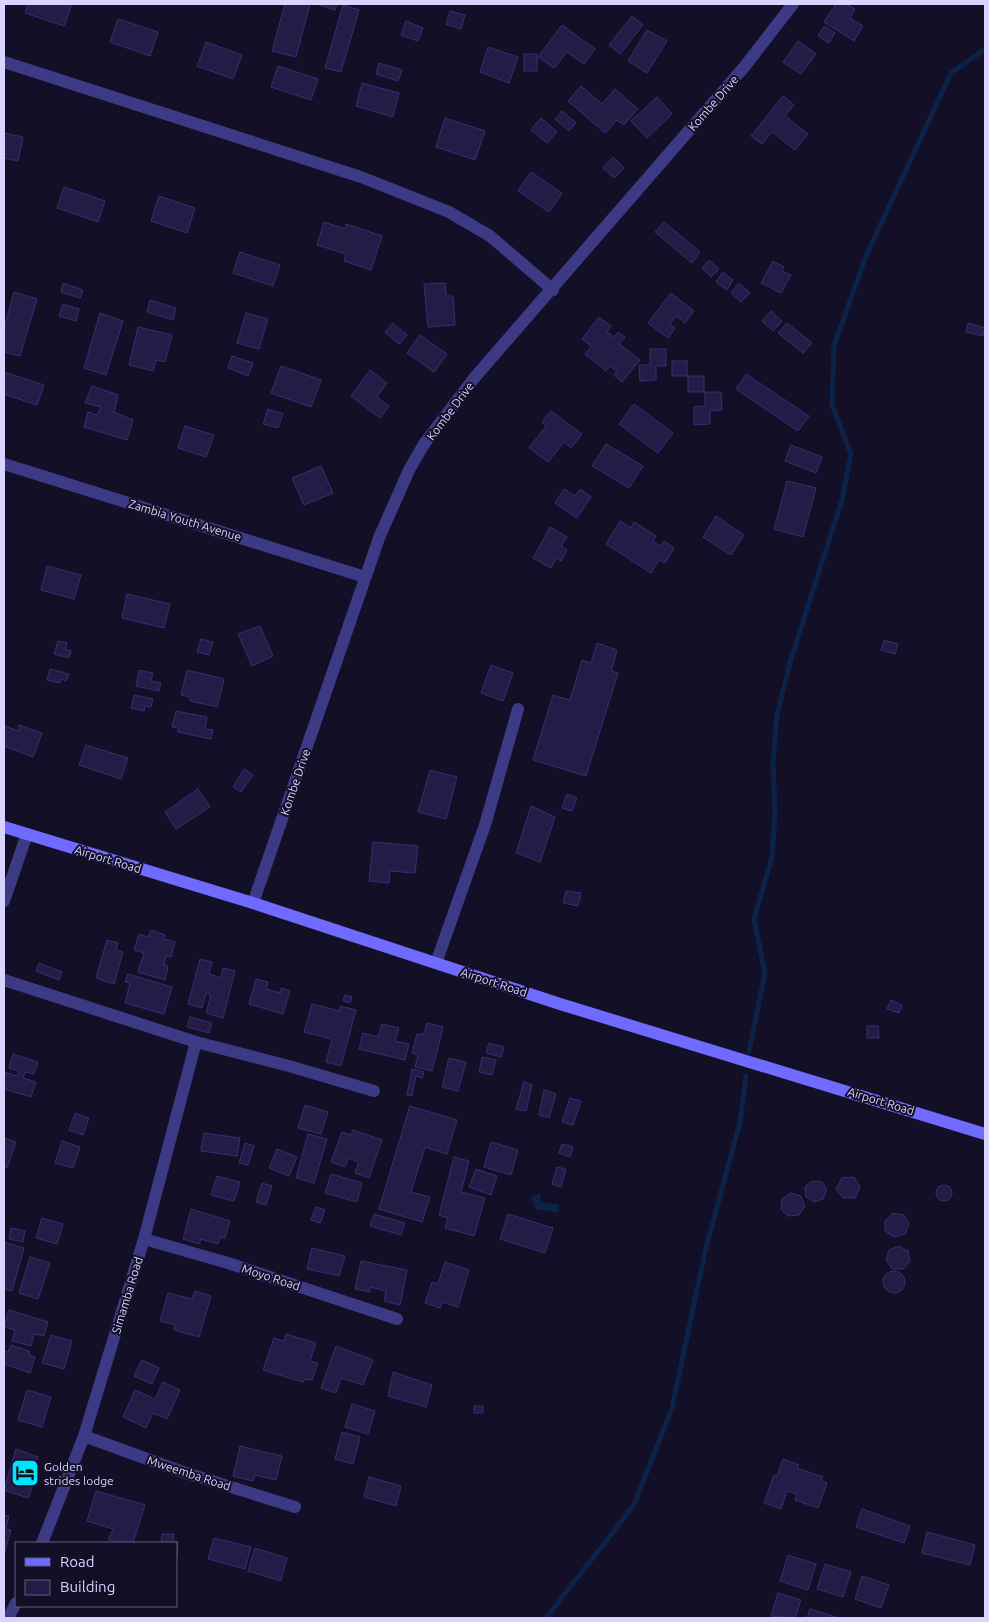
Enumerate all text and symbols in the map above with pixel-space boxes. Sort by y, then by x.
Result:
street label: Kombe Drive [685,73,741,133]
street label: Kombe Drive [424,379,476,443]
street label: Zambia Youth Avenue [127,497,243,543]
street label: Kombe Drive [278,747,312,817]
street label: Airport Road [73,843,143,875]
street label: Airport Road [459,965,529,999]
street label: Airport Road [846,1085,916,1117]
street label: Simamba Road [109,1255,145,1335]
street label: Moyo Road [240,1261,302,1293]
street label: Mweemba Road [146,1453,232,1493]
hotel icon: Golden strides lodge [10,1458,40,1488]
place label: Golden strides lodge [44,1460,114,1487]
legend [15,1542,178,1607]
text: Road [60,1553,95,1570]
text: Building [60,1578,115,1595]

